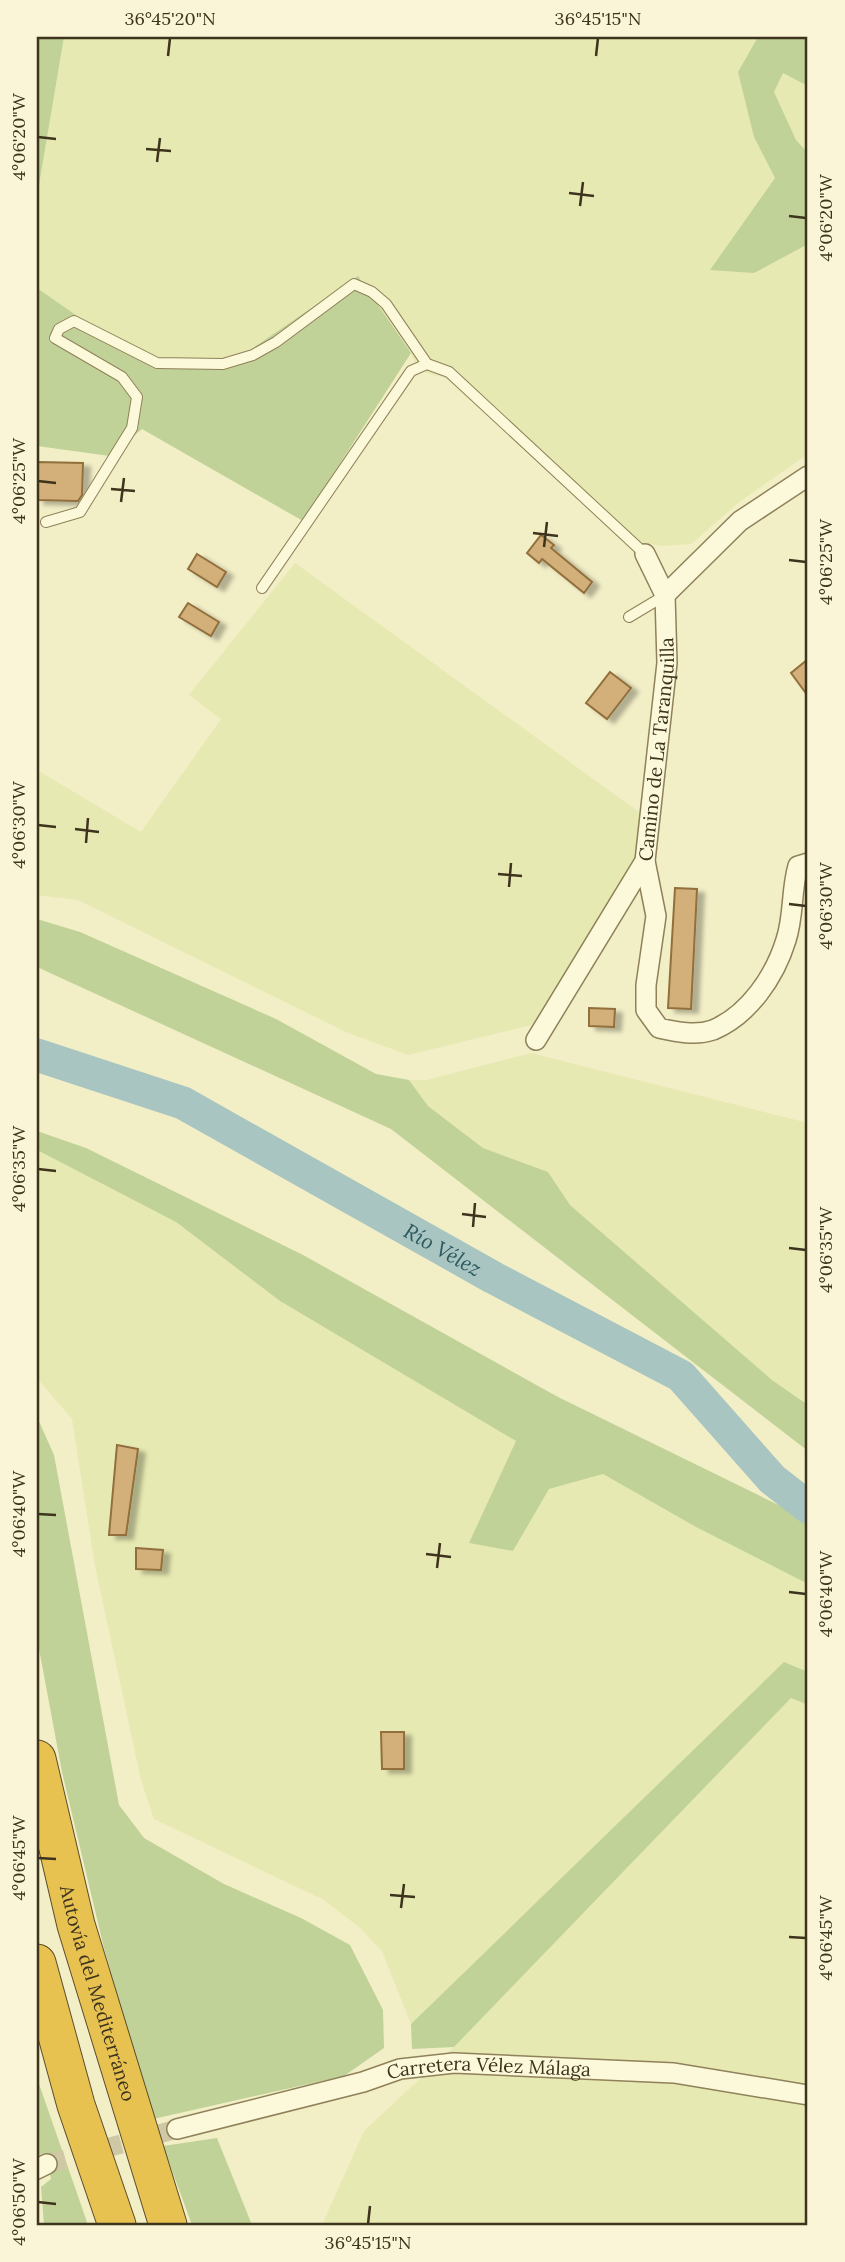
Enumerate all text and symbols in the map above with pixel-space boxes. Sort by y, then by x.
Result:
text: 36°45'20"N [124,7,216,30]
text: 36°45'15"N [555,7,641,30]
text: 4°06'20"W [7,92,30,181]
text: 4°06'20"W [814,173,837,262]
text: 4°06'25"W [7,437,30,524]
text: 4°06'25"W [814,518,837,605]
street label: Camino de La Taranquilla [633,637,679,862]
text: 4°06'30"W [7,780,30,869]
text: 4°06'30"W [814,861,837,950]
text: 4°06'35"W [7,1125,30,1212]
text: 4°06'35"W [814,1206,837,1293]
water label: Río Vélez [399,1217,487,1282]
text: 4°06'40"W [7,1470,30,1557]
text: 4°06'40"W [814,1550,837,1637]
text: 4°06'45"W [7,1814,30,1901]
street label: Autovía del Mediterráneo [55,1882,141,2104]
text: 4°06'45"W [814,1894,837,1981]
street label: Carretera Vélez Málaga [383,2051,592,2085]
text: 4°06'50"W [7,2157,30,2246]
text: 36°45'15"N [325,2231,411,2254]

